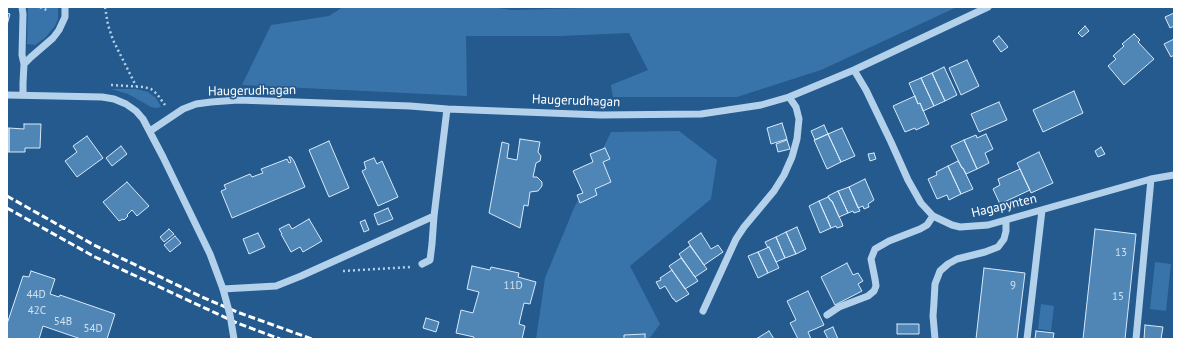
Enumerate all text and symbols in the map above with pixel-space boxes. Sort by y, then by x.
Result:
street label: Haugerudhagan [208,82,296,100]
street label: Haugerudhagan [532,92,620,110]
street label: Hagapynten [970,191,1038,221]
house number: 13 [1115,246,1127,260]
house number: 11D [503,279,523,293]
house number: 9 [1010,279,1016,293]
house number: 44D [26,288,46,302]
house number: 15 [1112,290,1124,304]
house number: 42C [28,304,46,318]
house number: 54B [54,315,72,329]
house number: 54D [83,322,103,336]

